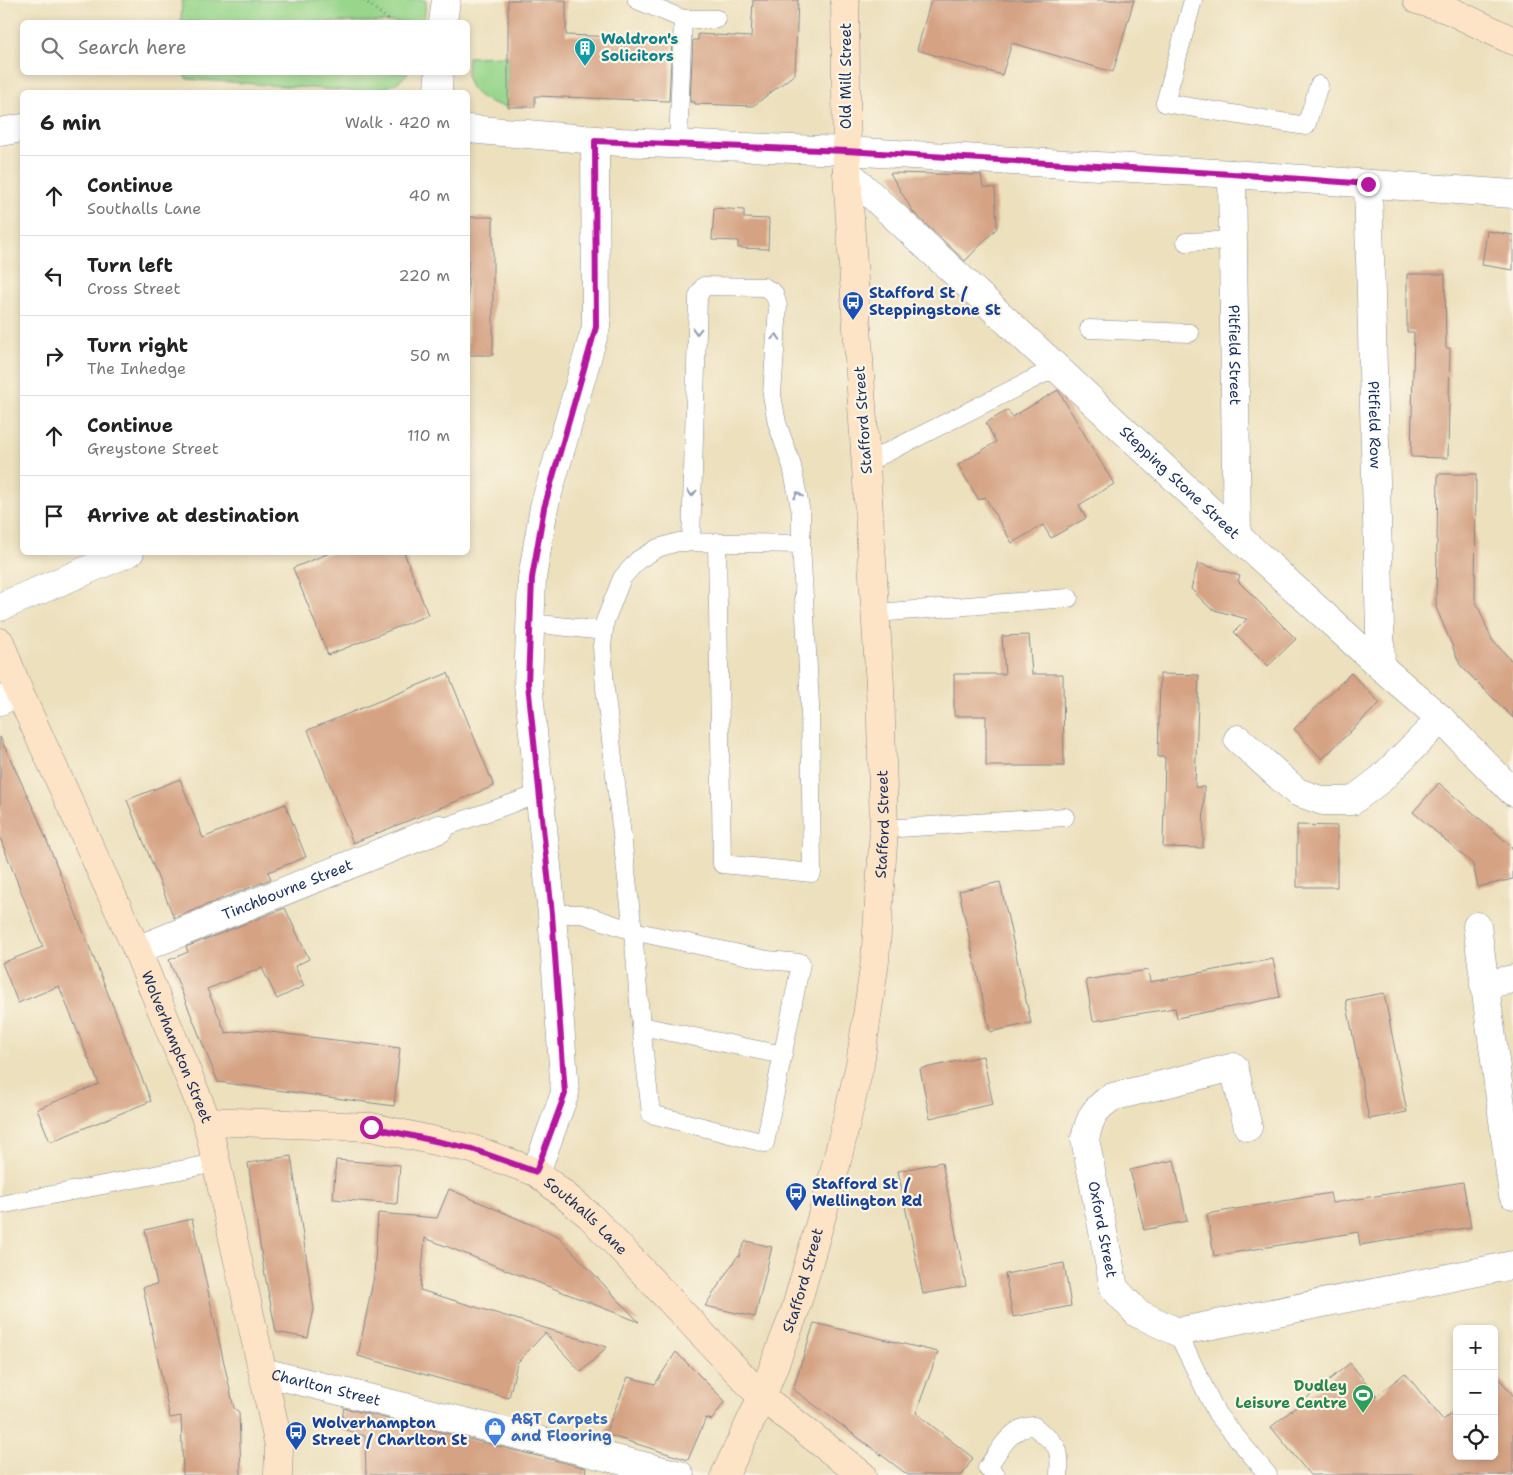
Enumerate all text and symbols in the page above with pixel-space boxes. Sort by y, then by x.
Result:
search box [20,20,470,75]
street label: Old Mill Street [836,23,856,129]
place label: Waldron's Solicitors [601,29,678,66]
icon: search [38,34,66,62]
text: Search here [78,35,187,60]
building icon: Waldron's Solicitors [573,36,597,67]
text: 6 min [40,109,101,137]
text: Walk · 420 m [345,112,450,133]
text: Continue [87,173,173,198]
route end [1357,173,1380,196]
icon: ahead [40,182,68,210]
text: 40 m [408,185,450,206]
text: Southalls Lane [87,198,201,219]
text: Turn left [87,253,173,278]
icon: left [40,262,68,290]
text: 220 m [398,265,450,286]
text: Cross Street [87,278,180,299]
place label: Stafford St / Steppingstone St [869,283,1001,320]
bus stop icon: Stafford St / Steppingstone St [841,290,865,321]
street label: Pitfield Street [1224,305,1245,405]
one-way arrow [692,328,702,335]
one-way arrow [770,332,781,340]
text: Turn right [87,333,188,358]
icon: right [40,342,68,370]
text: 50 m [410,345,450,366]
text: The Inhedge [87,358,186,379]
street label: Stafford Street [849,365,877,475]
street label: Pitfield Row [1363,381,1386,469]
text: Continue [87,413,173,438]
street label: Stepping Stone Street [1115,421,1244,543]
icon: ahead [40,422,68,450]
text: 110 m [407,425,450,446]
text: Greystone Street [87,438,219,459]
one-way arrow [687,490,697,498]
one-way arrow [793,491,804,500]
icon: arrive [40,502,68,530]
text: Arrive at destination [87,503,299,528]
street label: Stafford Street [871,770,894,879]
street label: Tinchbourne Street [219,855,355,925]
street label: Wolverhampton Street [137,968,217,1126]
route start [360,1116,383,1139]
street label: Southalls Lane [540,1172,632,1259]
place label: Stafford St / Wellington Rd [812,1174,922,1211]
street label: Oxford Street [1083,1179,1122,1279]
bus stop icon: Stafford St / Wellington Rd [784,1181,808,1212]
street label: Stafford Street [778,1226,828,1336]
map controls [1453,1325,1498,1460]
button: + [1453,1325,1498,1370]
street label: Charlton Street [269,1364,383,1411]
button: − [1453,1370,1498,1415]
place label: Dudley Leisure Centre [1235,1376,1347,1413]
sports icon: Dudley Leisure Centre [1351,1383,1375,1414]
place label: A&T Carpets and Flooring [511,1409,612,1446]
place label: Wolverhampton Street / Charlton St [312,1413,467,1450]
button: locate [1453,1415,1498,1460]
shop icon: A&T Carpets and Flooring [483,1416,507,1447]
bus stop icon: Wolverhampton Street / Charlton St [284,1420,308,1451]

